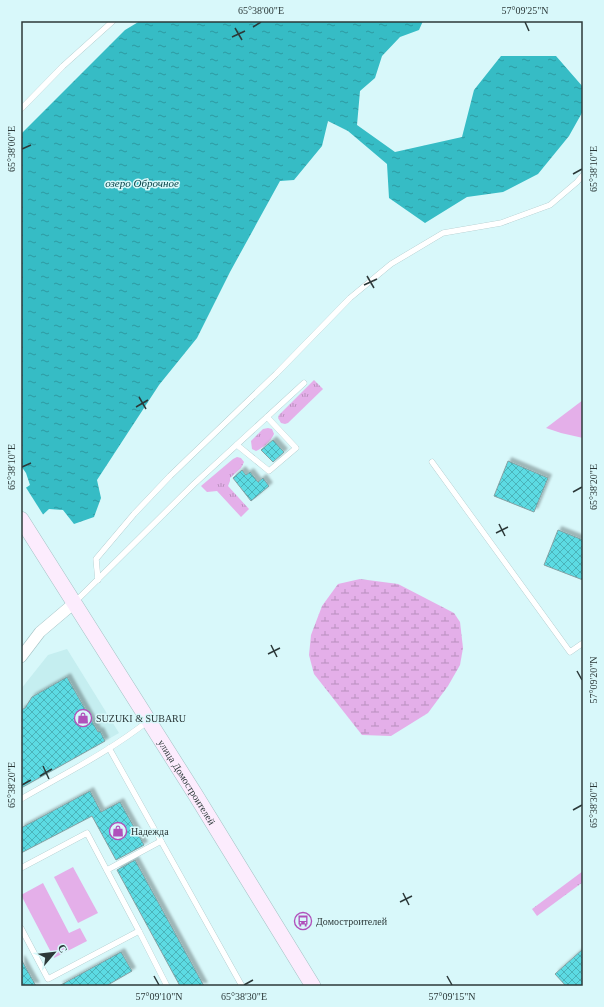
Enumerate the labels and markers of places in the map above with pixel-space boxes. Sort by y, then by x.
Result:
shop icon: SUZUKI & SUBARU [73,708,93,728]
place label: SUZUKI & SUBARU [96,713,187,724]
shop icon: Надежда [108,821,128,841]
place label: Надежда [131,826,169,837]
bus stop icon: Домостроителей [293,911,313,931]
place label: Домостроителей [316,916,388,927]

